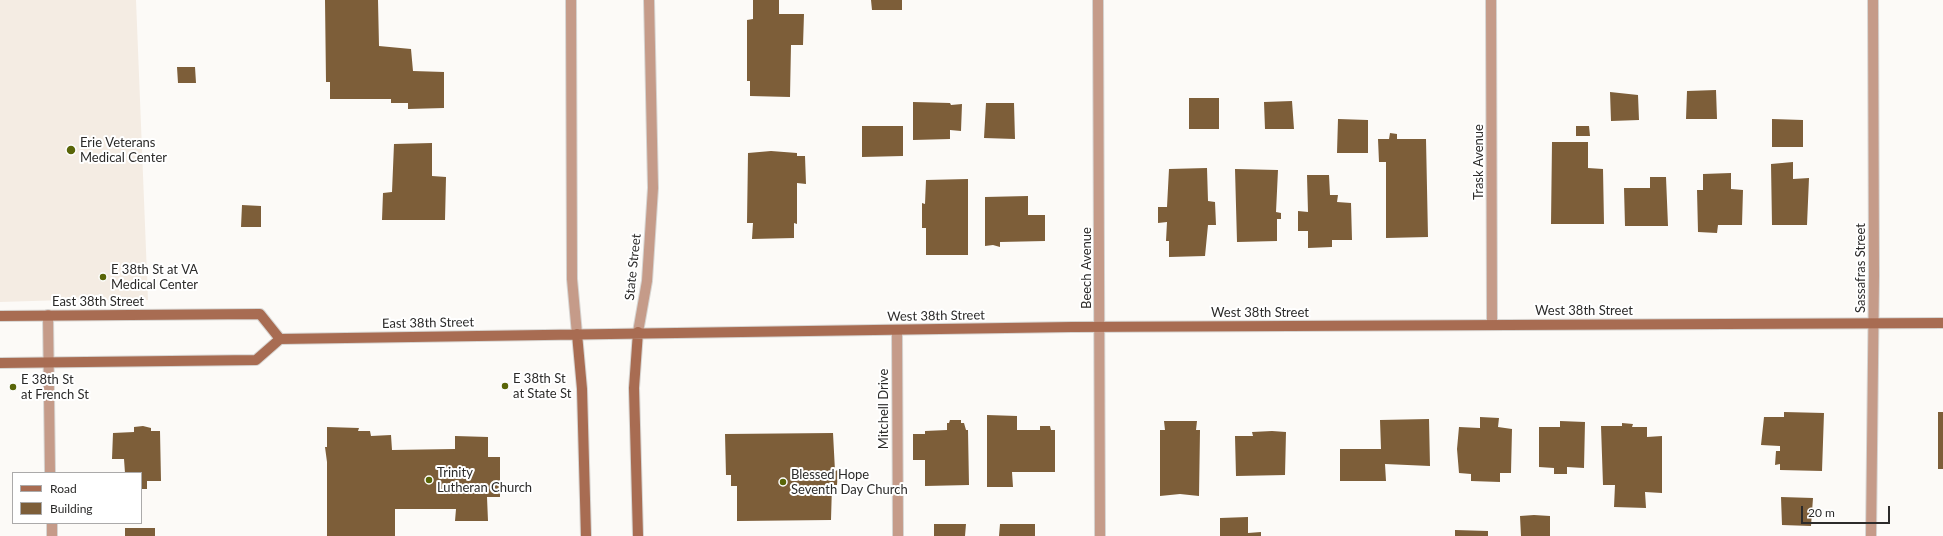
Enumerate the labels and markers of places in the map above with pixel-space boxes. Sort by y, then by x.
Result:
place label: Erie Veterans Medical Center [80,135,167,166]
marker: Erie Veterans Medical Center [65,144,77,156]
place label: E 38th St at VA Medical Center [111,262,198,293]
marker: E 38th St at VA Medical Center [98,272,108,282]
place label: E 38th St at State St [513,371,571,402]
place label: E 38th St at French St [21,372,89,403]
marker: E 38th St at State St [500,381,510,391]
marker: E 38th St at French St [8,382,18,392]
place label: Trinity Lutheran Church [437,465,532,496]
place label: Blessed Hope Seventh Day Church [791,467,908,498]
marker: Trinity Lutheran Church [424,475,434,485]
marker: Blessed Hope Seventh Day Church [778,477,788,487]

